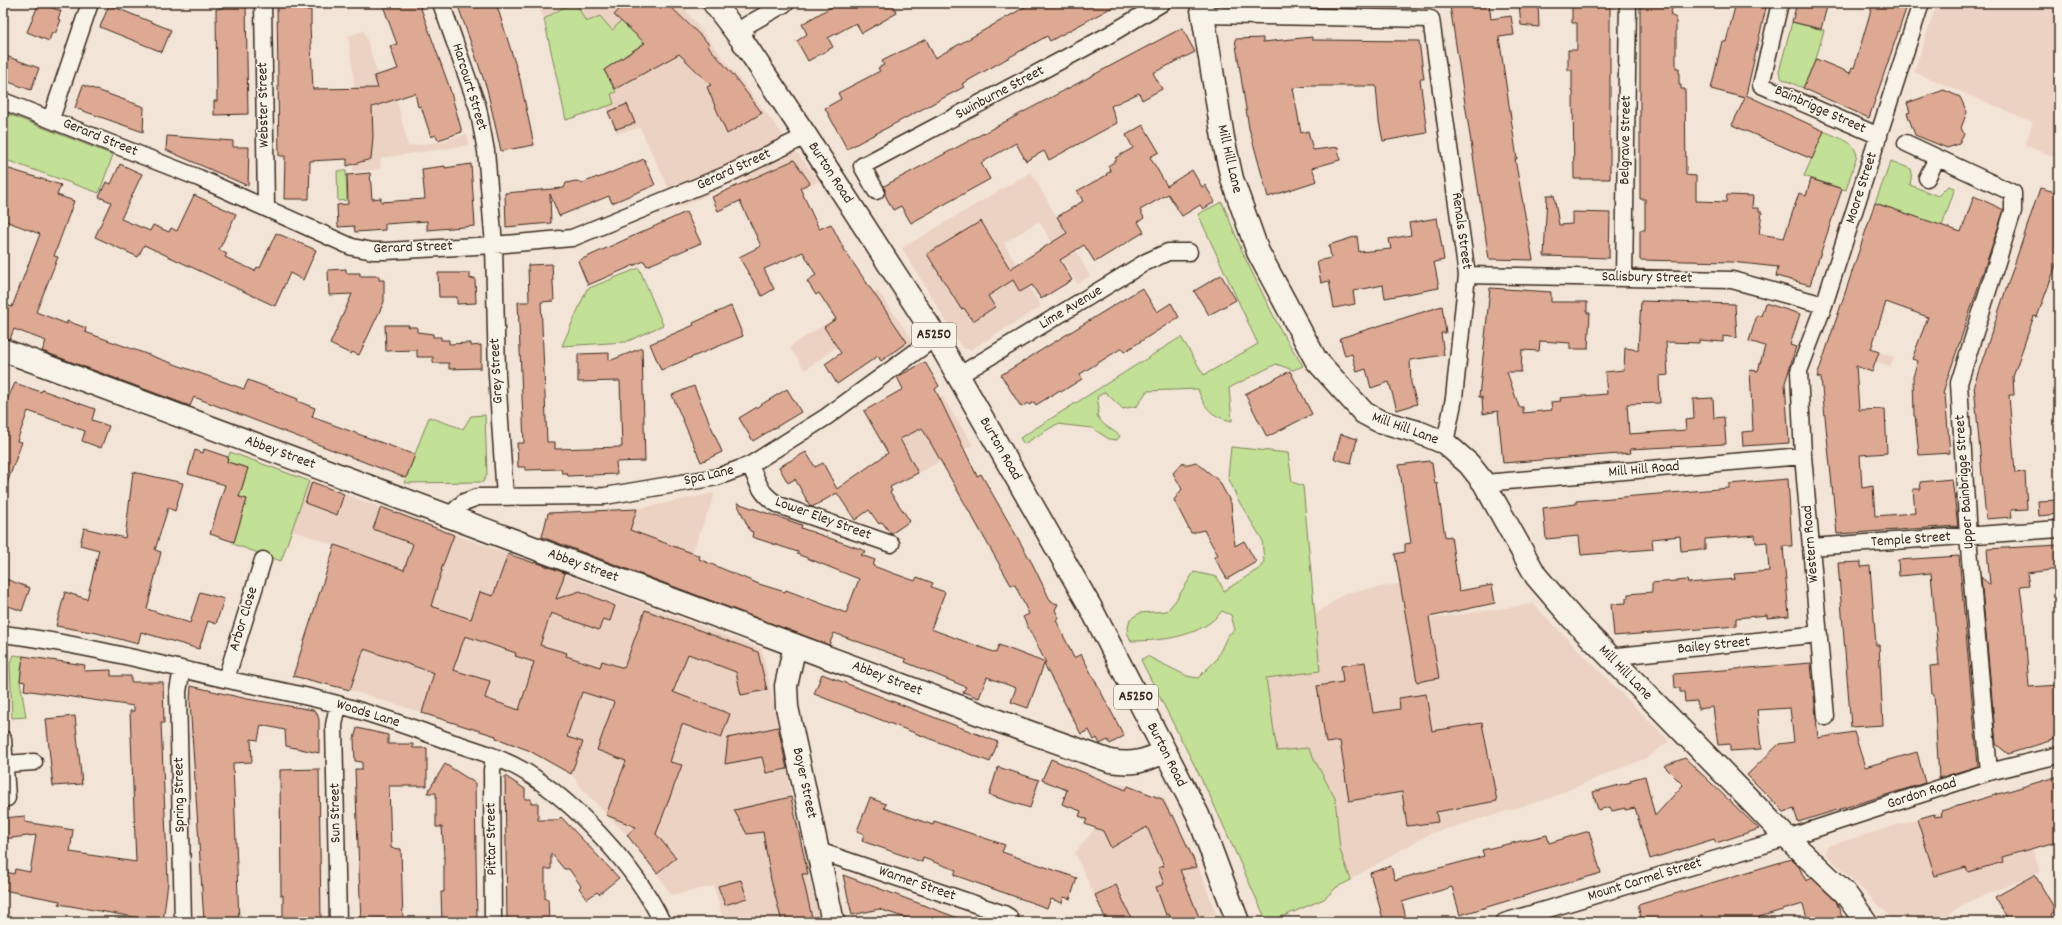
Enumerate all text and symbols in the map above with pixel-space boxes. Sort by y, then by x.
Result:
street label: Harcourt Street [445,41,493,134]
street label: Swinburne Street [952,60,1049,126]
street label: Webster Street [252,62,276,148]
street label: Bainbrigge Street [1771,80,1870,140]
street label: Belgrave Street [1614,95,1638,185]
street label: Gerard Street [59,113,141,163]
street label: Mill Hill Lane [1210,123,1248,196]
street label: Burton Road [802,138,858,208]
street label: Gerard Street [693,143,775,197]
street label: Moore Street [1840,149,1884,227]
street label: Renals Street [1445,191,1477,271]
street label: Gerard Street [373,236,453,260]
street label: Salisbury Street [1601,266,1693,290]
street label: Lime Avenue [1035,280,1107,336]
road number: A5250 [912,323,956,347]
street label: Grey Street [484,337,510,404]
street label: Mill Hill Lane [1368,407,1442,451]
street label: Burton Road [973,413,1027,485]
street label: Upper Bainbrigge Street [1949,413,1981,550]
street label: Abbey Street [242,430,319,476]
street label: Mill Hill Road [1608,456,1680,484]
street label: Spa Lane [682,459,737,492]
street label: Lower Eley Street [772,491,875,547]
street label: Western Road [1797,504,1825,584]
street label: Temple Street [1870,526,1952,554]
street label: Abbey Street [545,543,622,589]
street label: Arbor Close [224,584,264,654]
street label: Bailey Street [1677,631,1752,661]
street label: Mill Hill Lane [1593,640,1657,706]
street label: Abbey Street [849,656,926,703]
road number: A5250 [1114,685,1158,709]
street label: Woods Lane [333,694,403,734]
street label: Burton Road [1140,719,1192,791]
street label: Boyer Street [786,746,822,821]
street label: Spring Street [168,757,192,833]
street label: Gordon Road [1884,772,1960,816]
street label: Sun Street [324,782,348,843]
street label: Pittar Street [480,802,504,876]
street label: Mount Carmel Street [1585,852,1705,908]
street label: Warner Street [876,861,959,908]

